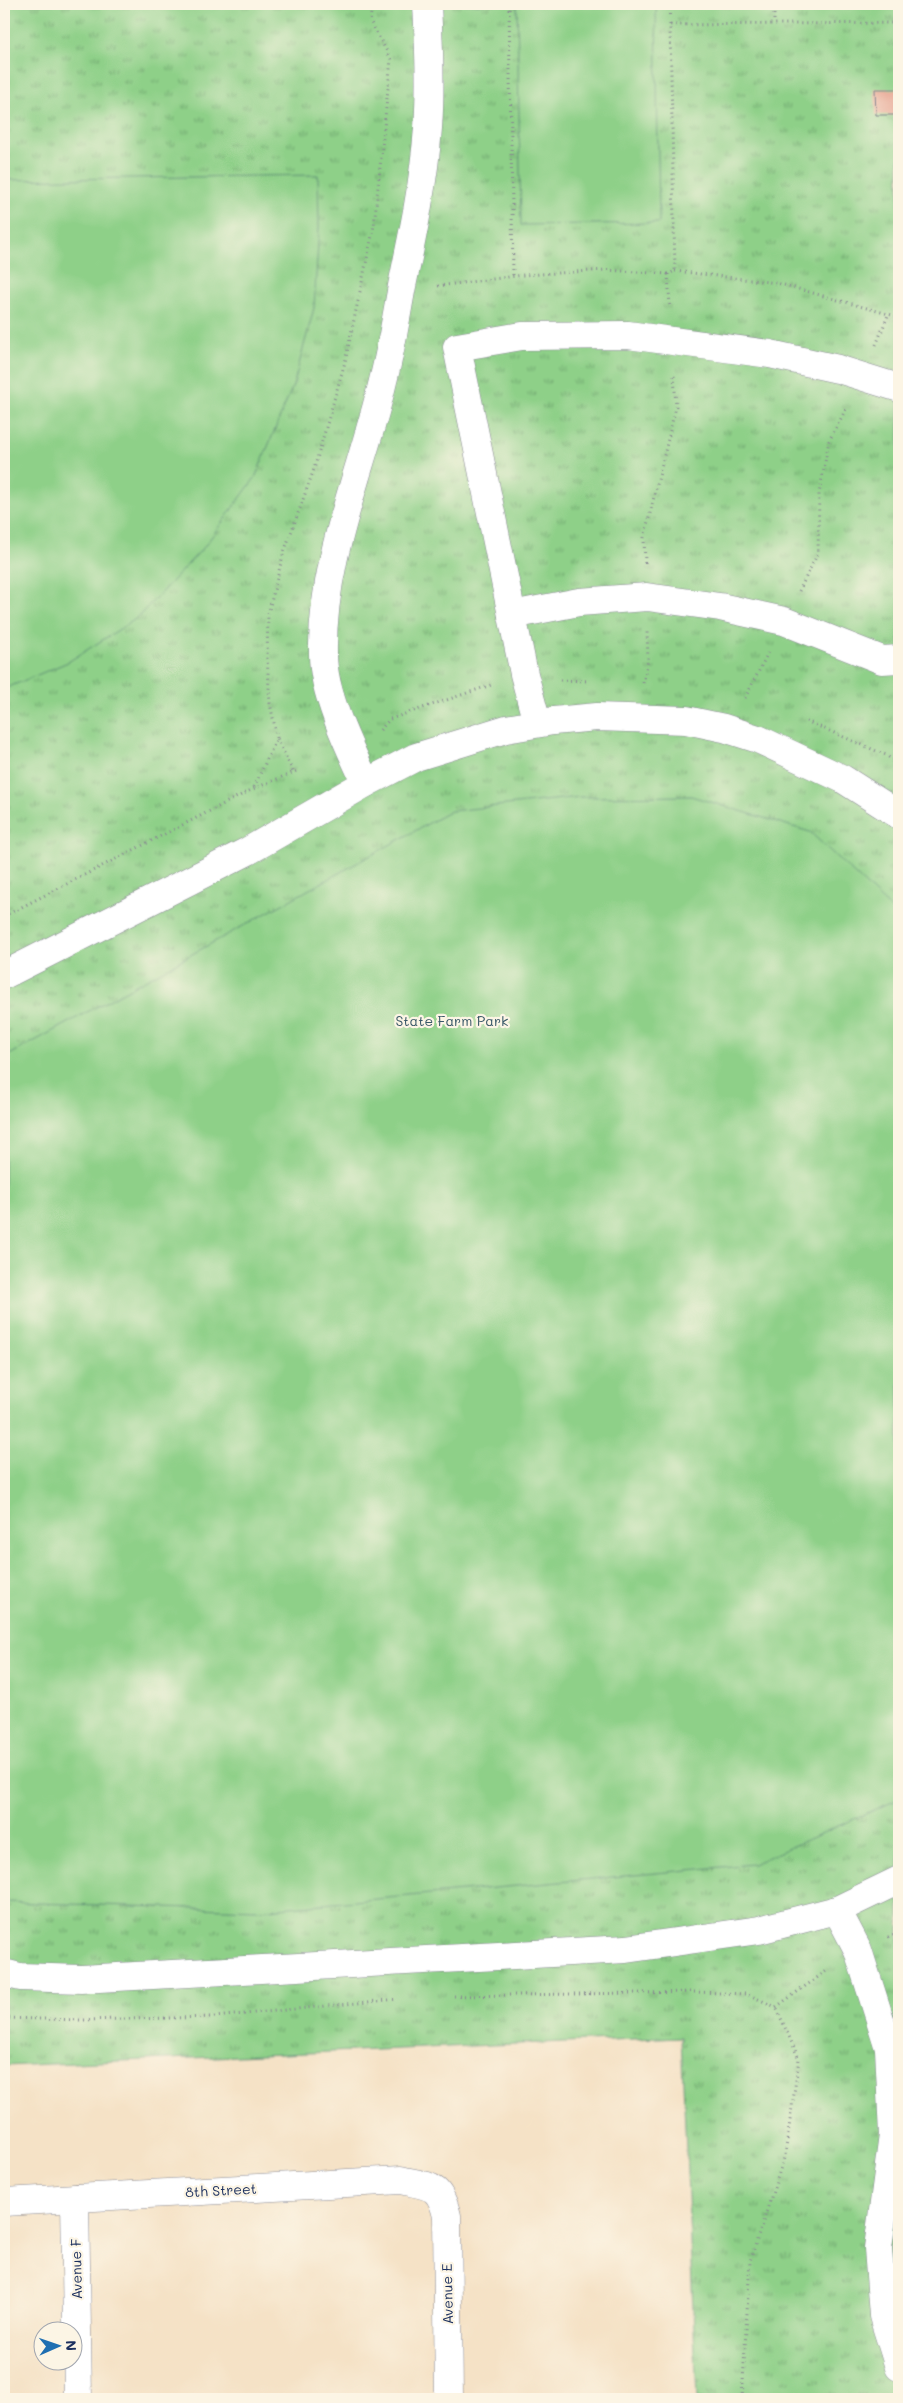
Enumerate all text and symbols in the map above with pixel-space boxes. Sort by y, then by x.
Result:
park label: State Farm Park [395,1011,509,1030]
street label: 8th Street [185,2179,257,2201]
street label: Avenue F [66,2238,86,2300]
street label: Avenue E [437,2263,457,2325]
north arrow [32,2320,82,2370]
text: N [62,2340,81,2351]

